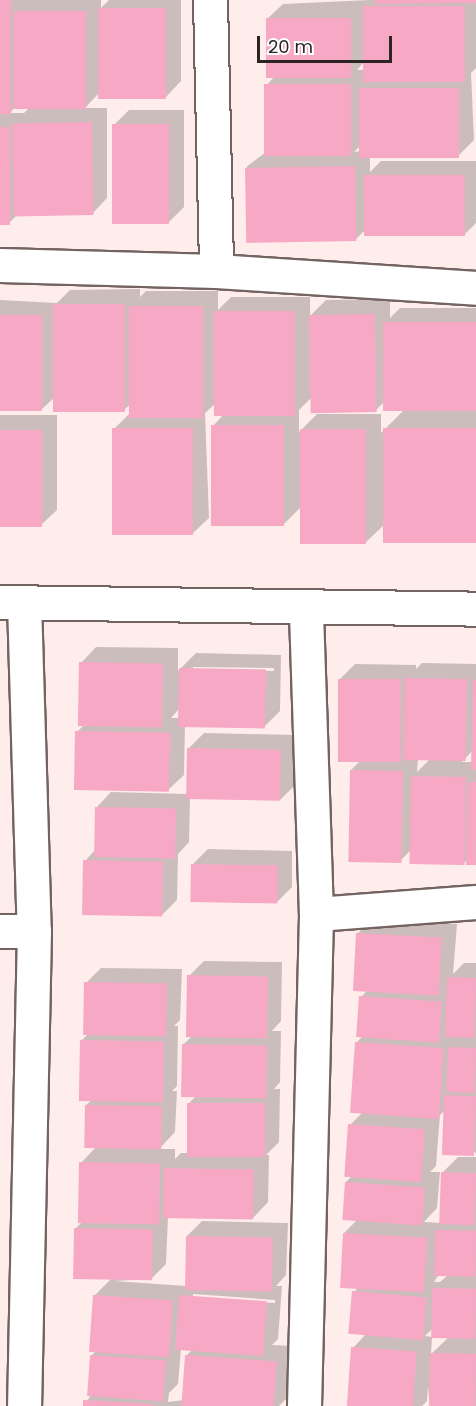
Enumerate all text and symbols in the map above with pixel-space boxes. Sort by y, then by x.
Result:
scale bar [260,24,395,62]
text: 20 m [268,34,313,59]

